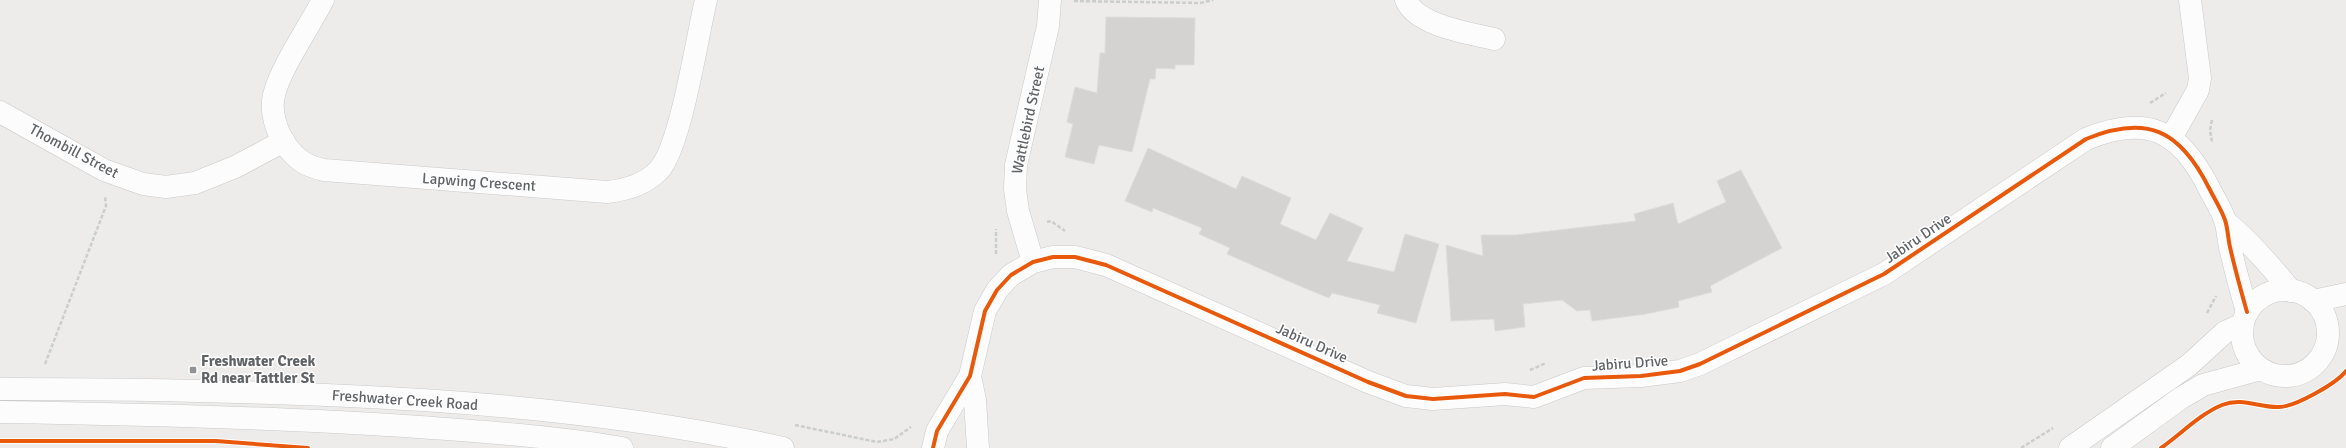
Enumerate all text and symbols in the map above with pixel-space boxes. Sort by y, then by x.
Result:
street label: Wattlebird Street [1008,65,1048,175]
street label: Thombill Street [26,120,122,182]
street label: Lapwing Crescent [421,169,537,195]
street label: Jabiru Drive [1881,209,1955,267]
street label: Jabiru Drive [1273,319,1351,367]
street label: Jabiru Drive [1591,351,1669,375]
place label: Freshwater Creek Rd near Tattler St [201,352,315,387]
marker: Freshwater Creek Rd near Tattler St [188,365,198,375]
street label: Freshwater Creek Road [331,386,479,414]

